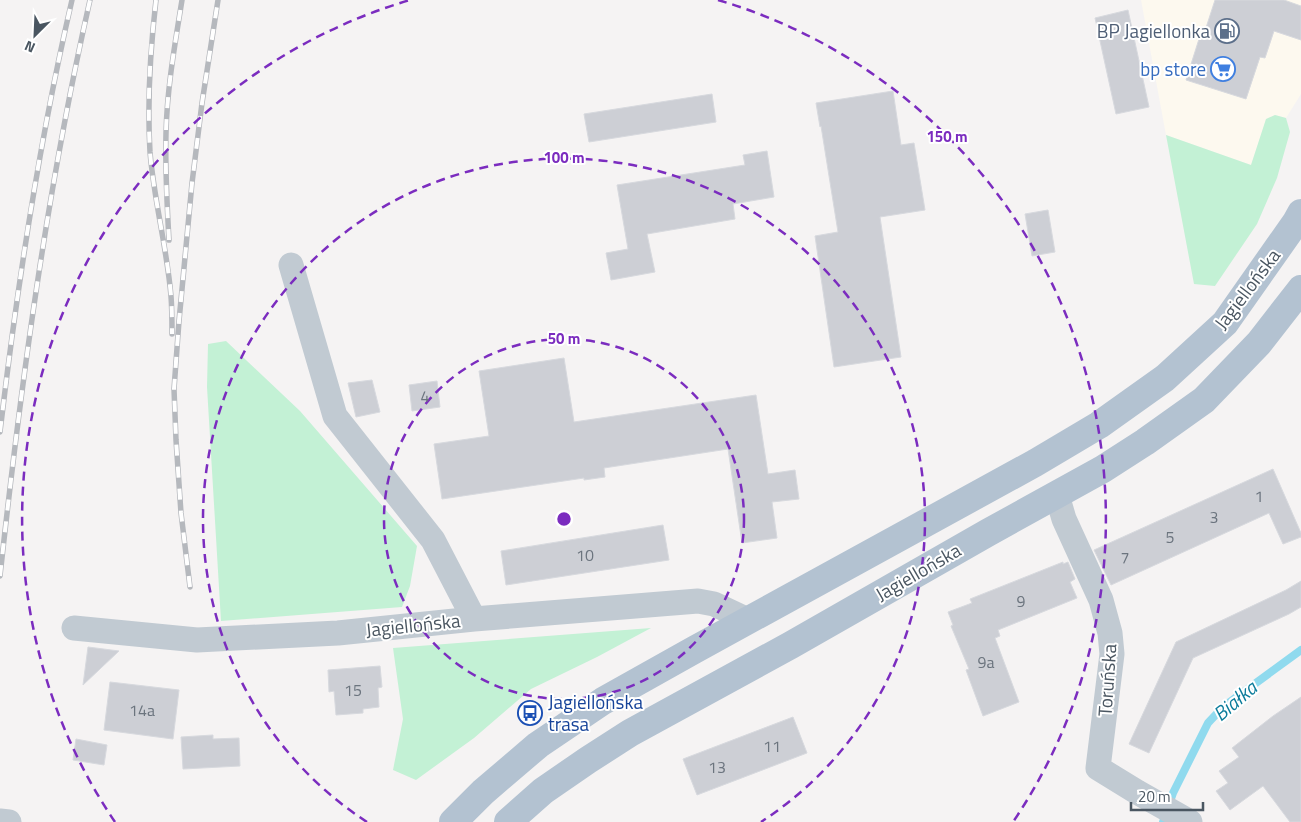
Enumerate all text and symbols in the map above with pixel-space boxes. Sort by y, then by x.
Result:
north arrow [10,10,60,60]
place label: BP Jagiellonka [1097,16,1210,45]
fuel station icon: BP Jagiellonka [1214,18,1240,44]
text: N [21,36,38,59]
place label: bp store [1140,54,1206,83]
supermarket icon: bp store [1210,56,1236,82]
text: 150 m [926,125,968,148]
text: 100 m [543,146,585,169]
street label: Jagiellońska [1206,242,1287,335]
text: 50 m [548,327,580,350]
house number: 4 [421,384,430,408]
house number: 1 [1255,484,1263,508]
house number: 3 [1210,505,1218,529]
centre of rings [555,510,573,528]
house number: 5 [1166,525,1175,549]
street label: Jagiellońska [869,535,967,608]
house number: 10 [576,543,594,567]
house number: 7 [1121,545,1129,569]
house number: 9 [1017,589,1026,613]
street label: Jagiellońska [364,605,462,644]
street label: Toruńska [1090,642,1124,717]
house number: 9a [978,650,994,674]
water label: Białka [1206,672,1264,728]
house number: 15 [344,678,362,702]
place label: Jagiellońska trasa [548,687,643,738]
house number: 14a [129,698,155,722]
bus stop icon: Jagiellońska trasa [517,700,543,726]
house number: 11 [763,734,781,758]
house number: 13 [708,755,726,779]
scale bar [1131,780,1204,812]
text: 20 m [1138,785,1171,808]

